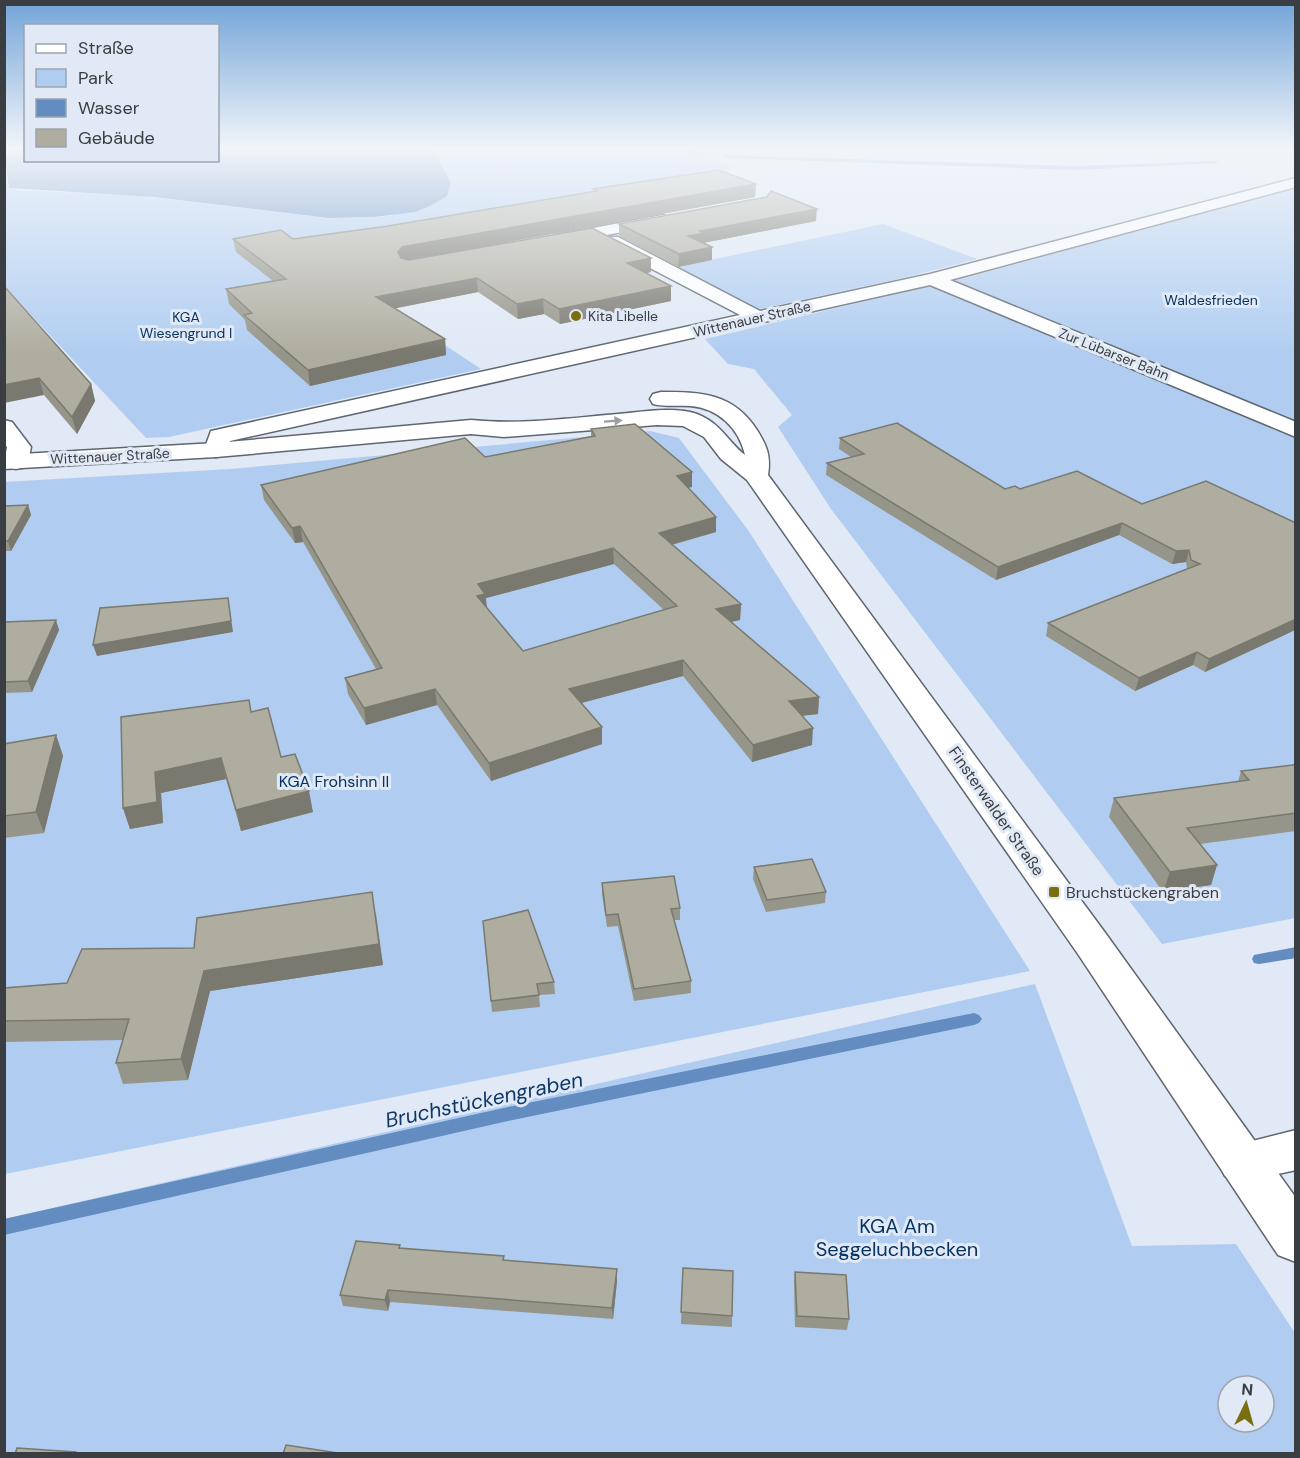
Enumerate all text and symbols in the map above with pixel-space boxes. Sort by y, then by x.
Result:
legend [24,24,219,162]
text: Straße [78,36,134,60]
text: Park [78,66,114,90]
text: Wasser [78,96,140,120]
text: Gebäude [78,126,155,150]
park label: Waldesfrieden [1164,291,1258,309]
street label: Wittenauer Straße [692,297,812,341]
place label: Kita Libelle [588,307,658,325]
park label: KGA Wiesengrund I [140,308,232,342]
marker: Kita Libelle [569,309,583,323]
street label: Zur Lübarser Bahn [1056,324,1172,384]
one-way arrow [603,416,622,426]
street label: Wittenauer Straße [50,444,170,468]
street label: Finsterwalder Straße [944,742,1049,880]
park label: KGA Frohsinn II [279,771,389,792]
place label: Bruchstückengraben [1066,882,1219,903]
marker: Bruchstückengraben [1047,885,1061,899]
water label: Bruchstückengraben [383,1065,585,1135]
park label: KGA Am Seggeluchbecken [816,1213,978,1262]
north arrow [1216,1374,1276,1434]
text: N [1241,1379,1254,1401]

